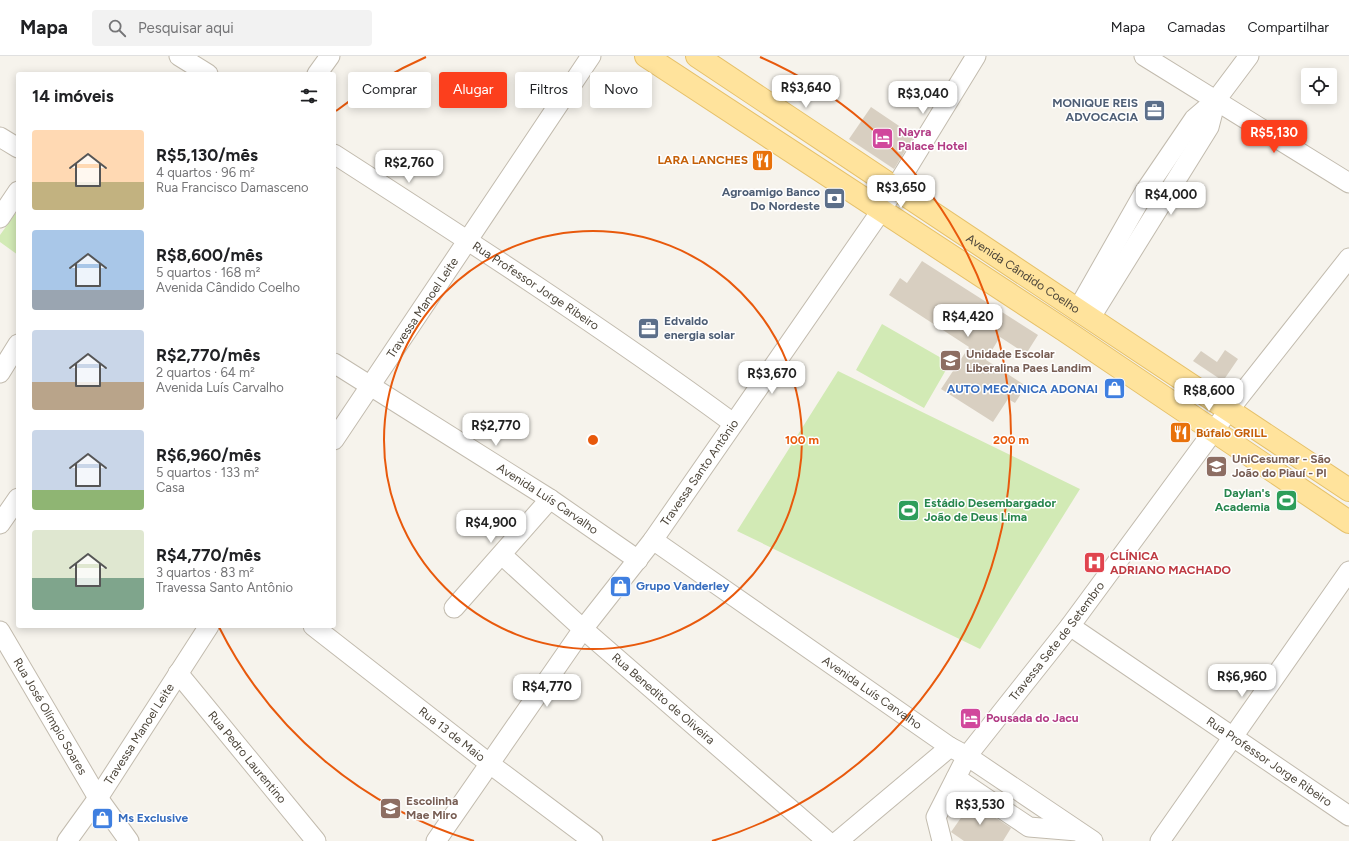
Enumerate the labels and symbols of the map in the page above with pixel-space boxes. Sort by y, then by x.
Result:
pin: R$3,640 [769,75,843,109]
pin: R$3,040 [886,81,960,115]
place label: MONIQUE REIS ADVOCACIA [1052,96,1138,124]
office icon: MONIQUE REIS ADVOCACIA [1141,97,1167,123]
pin: R$5,130 [1237,120,1311,154]
place label: Nayra Palace Hotel [898,125,967,153]
hotel icon: Nayra Palace Hotel [870,126,896,152]
restaurant icon: LARA LANCHES [750,147,776,173]
pin: R$2,760 [372,150,446,184]
place label: LARA LANCHES [657,153,748,167]
pin: R$3,650 [864,175,938,209]
pin: R$4,000 [1134,182,1208,216]
place label: Agroamigo Banco Do Nordeste [722,185,820,213]
bank icon: Agroamigo Banco Do Nordeste [822,186,848,212]
street label: Avenida Cândido Coelho [964,231,1082,316]
street label: Rua Professor Jorge Ribeiro [470,239,602,333]
street label: Travessa Manoel Leite [384,255,461,361]
pin: R$4,420 [931,304,1005,338]
place label: Edvaldo energia solar [664,314,735,342]
office icon: Edvaldo energia solar [636,315,662,341]
place label: Unidade Escolar Liberalina Paes Landim [966,347,1092,375]
school or university icon: Unidade Escolar Liberalina Paes Landim [938,348,964,374]
pin: R$3,670 [735,361,809,395]
shop icon: AUTO MECANICA ADONAI [1101,376,1127,402]
pin: R$8,600 [1172,378,1246,412]
place label: AUTO MECANICA ADONAI [947,382,1098,396]
pin: R$2,770 [459,413,533,447]
street label: Travessa Santo Antônio [658,417,741,529]
restaurant icon: Búfalo GRILL [1168,420,1194,446]
place label: Búfalo GRILL [1196,426,1267,440]
centre of rings [586,433,600,447]
text: 100 m [785,433,819,447]
text: 200 m [993,433,1029,447]
place label: UniCesumar - São João do Piauí - PI [1232,452,1331,480]
school or university icon: UniCesumar - São João do Piauí - PI [1204,453,1230,479]
street label: Avenida Luís Carvalho [494,460,601,537]
place label: Daylan's Academia [1215,486,1270,514]
sports icon: Daylan's Academia [1273,487,1299,513]
place label: Estádio Desembargador João de Deus Lima [924,496,1056,524]
sports icon: Estádio Desembargador João de Deus Lima [896,497,922,523]
pin: R$4,900 [454,510,528,544]
place label: CLÍNICA ADRIANO MACHADO [1110,549,1232,577]
hospital icon: CLÍNICA ADRIANO MACHADO [1081,550,1107,576]
shop icon: Grupo Vanderley [607,573,633,599]
place label: Grupo Vanderley [636,579,729,593]
street label: Travessa Sete de Setembro [1006,579,1107,704]
street label: Rua Benedito de Oliveira [609,650,718,747]
street label: Avenida Luís Carvalho [820,653,924,732]
street label: Rua José Olímpio Soares [10,655,90,778]
pin: R$6,960 [1205,664,1279,698]
pin: R$4,770 [510,674,584,708]
street label: Travessa Manoel Leite [101,680,177,787]
street label: Rua 13 de Maio [416,704,488,764]
hotel icon: Pousada do Jacu [958,705,984,731]
street label: Rua Pedro Laurentino [205,708,289,806]
place label: Pousada do Jacu [986,711,1079,725]
street label: Rua Professor Jorge Ribeiro [1204,714,1335,809]
pin: R$3,530 [943,792,1017,826]
place label: Escolinha Mae Miro [406,794,458,822]
school or university icon: Escolinha Mae Miro [378,795,404,821]
shop icon: Ms Exclusive [90,805,116,831]
place label: Ms Exclusive [118,811,189,825]

